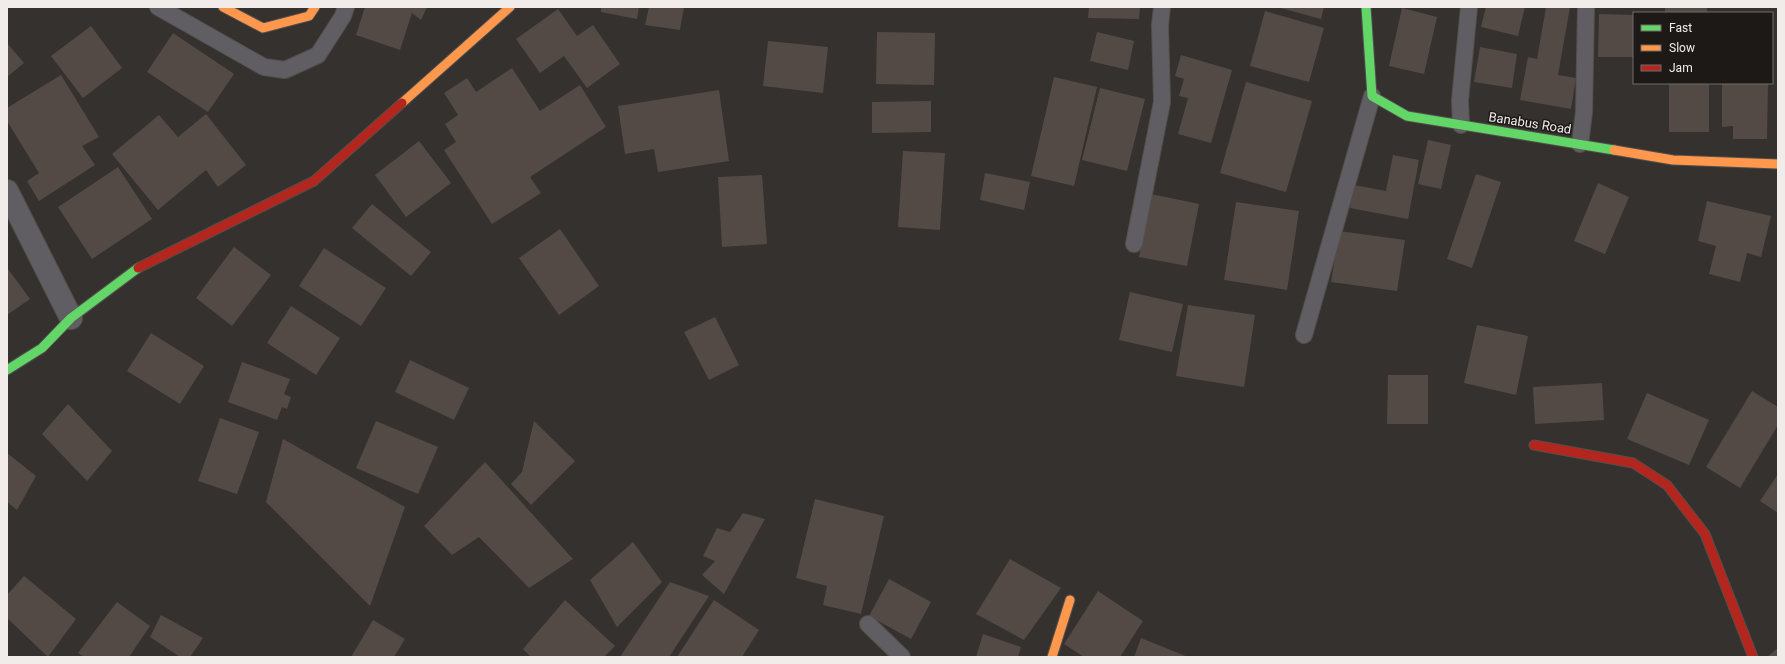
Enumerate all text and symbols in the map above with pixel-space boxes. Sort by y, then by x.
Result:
legend [1633,12,1773,84]
text: Fast [1669,21,1692,35]
text: Slow [1669,41,1695,55]
text: Jam [1669,61,1693,75]
street label: Banabus Road [1488,109,1572,137]

